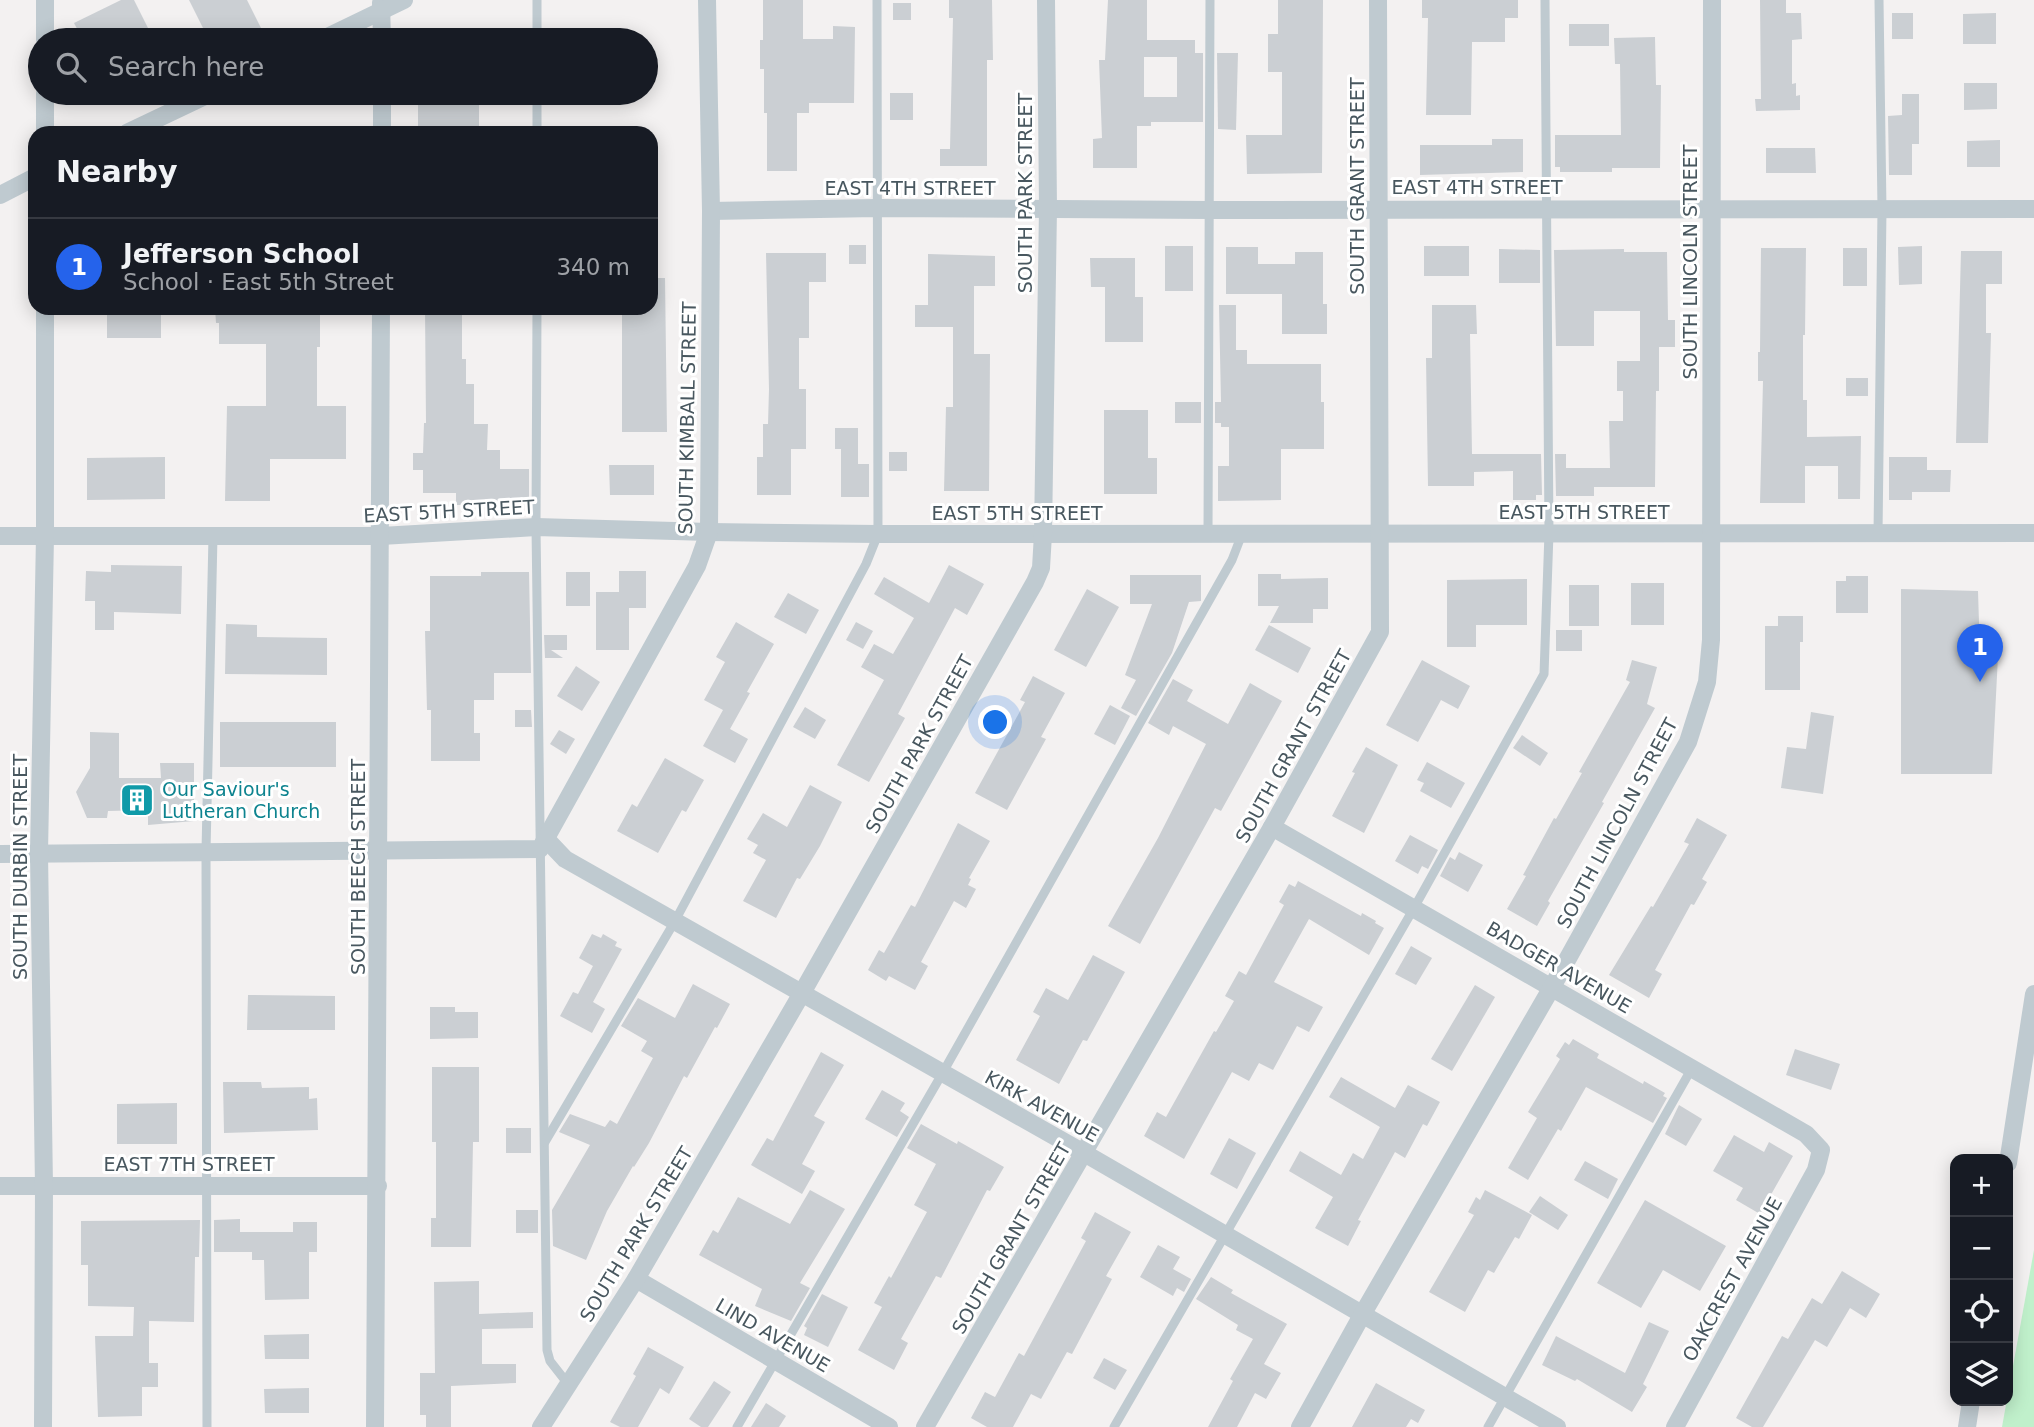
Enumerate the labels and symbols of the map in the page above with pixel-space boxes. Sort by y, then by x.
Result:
street label: SOUTH GRANT STREET [1346,77,1368,295]
street label: SOUTH PARK STREET [1014,92,1036,293]
street label: SOUTH LINCOLN STREET [1679,144,1701,379]
street label: EAST 4TH STREET [1391,176,1563,198]
street label: EAST 4TH STREET [824,177,996,199]
street label: SOUTH KIMBALL STREET [674,301,700,535]
street label: EAST 5TH STREET [363,496,535,526]
street label: EAST 5TH STREET [1498,501,1670,523]
street label: EAST 5TH STREET [931,502,1103,524]
pin: 1 [1957,624,2003,682]
street label: SOUTH GRANT STREET [1231,645,1355,846]
street label: SOUTH PARK STREET [861,651,977,837]
your location [978,705,1012,739]
street label: SOUTH LINCOLN STREET [1552,714,1682,932]
street label: SOUTH DURBIN STREET [9,754,31,980]
street label: SOUTH BEECH STREET [347,759,369,975]
place label: Our Saviour's Lutheran Church [162,778,320,822]
building icon: Our Saviour's Lutheran Church [118,781,156,819]
street label: BADGER AVENUE [1483,917,1635,1017]
street label: KIRK AVENUE [981,1066,1103,1146]
street label: SOUTH GRANT STREET [947,1138,1075,1338]
street label: SOUTH PARK STREET [575,1142,697,1326]
street label: EAST 7TH STREET [103,1153,275,1175]
street label: OAKCREST AVENUE [1678,1193,1786,1365]
street label: LIND AVENUE [712,1293,834,1377]

